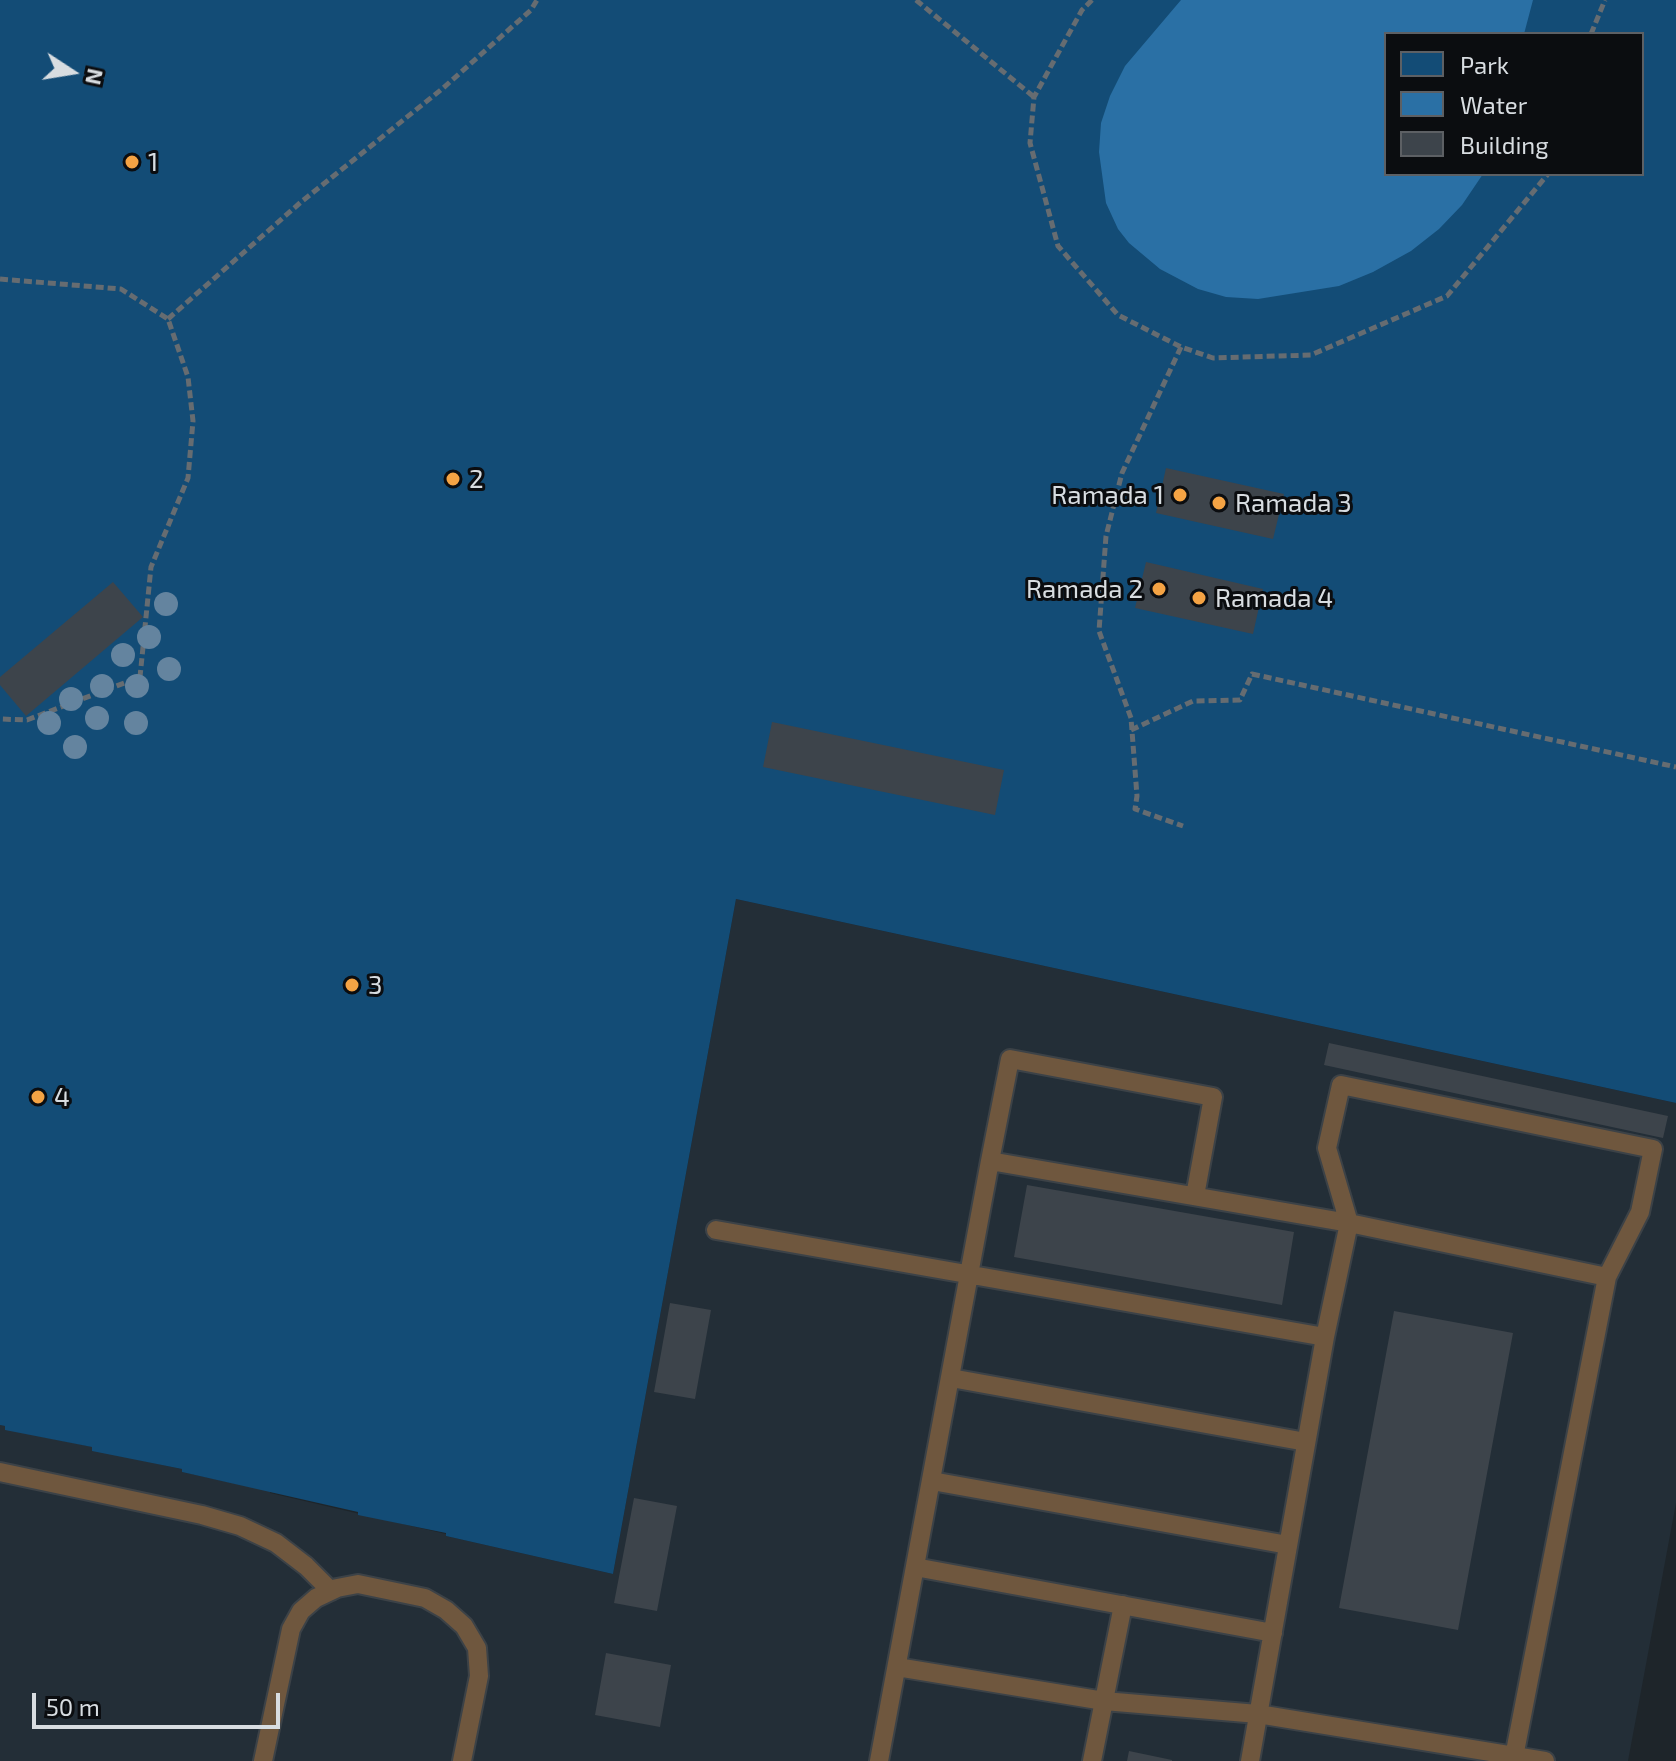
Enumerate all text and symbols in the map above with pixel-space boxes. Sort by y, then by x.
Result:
north arrow [32,32,112,112]
legend [1384,32,1644,176]
text: Park [1460,50,1509,79]
text: N [81,67,110,87]
text: Water [1460,90,1527,119]
text: Building [1460,130,1549,159]
place label: 1 [148,146,158,178]
marker: 1 [123,153,141,171]
place label: 2 [469,463,484,495]
marker: 2 [444,470,462,488]
place label: Ramada 1 [1051,479,1164,511]
marker: Ramada 1 [1171,486,1189,504]
place label: Ramada 3 [1235,487,1352,519]
marker: Ramada 3 [1210,494,1228,512]
place label: Ramada 2 [1026,573,1143,605]
marker: Ramada 2 [1150,580,1168,598]
place label: Ramada 4 [1215,582,1333,614]
marker: Ramada 4 [1190,589,1208,607]
place label: 3 [368,969,382,1001]
marker: 3 [343,976,361,994]
place label: 4 [54,1081,70,1113]
marker: 4 [29,1088,47,1106]
scale bar [36,1677,284,1727]
text: 50 m [46,1692,100,1721]

